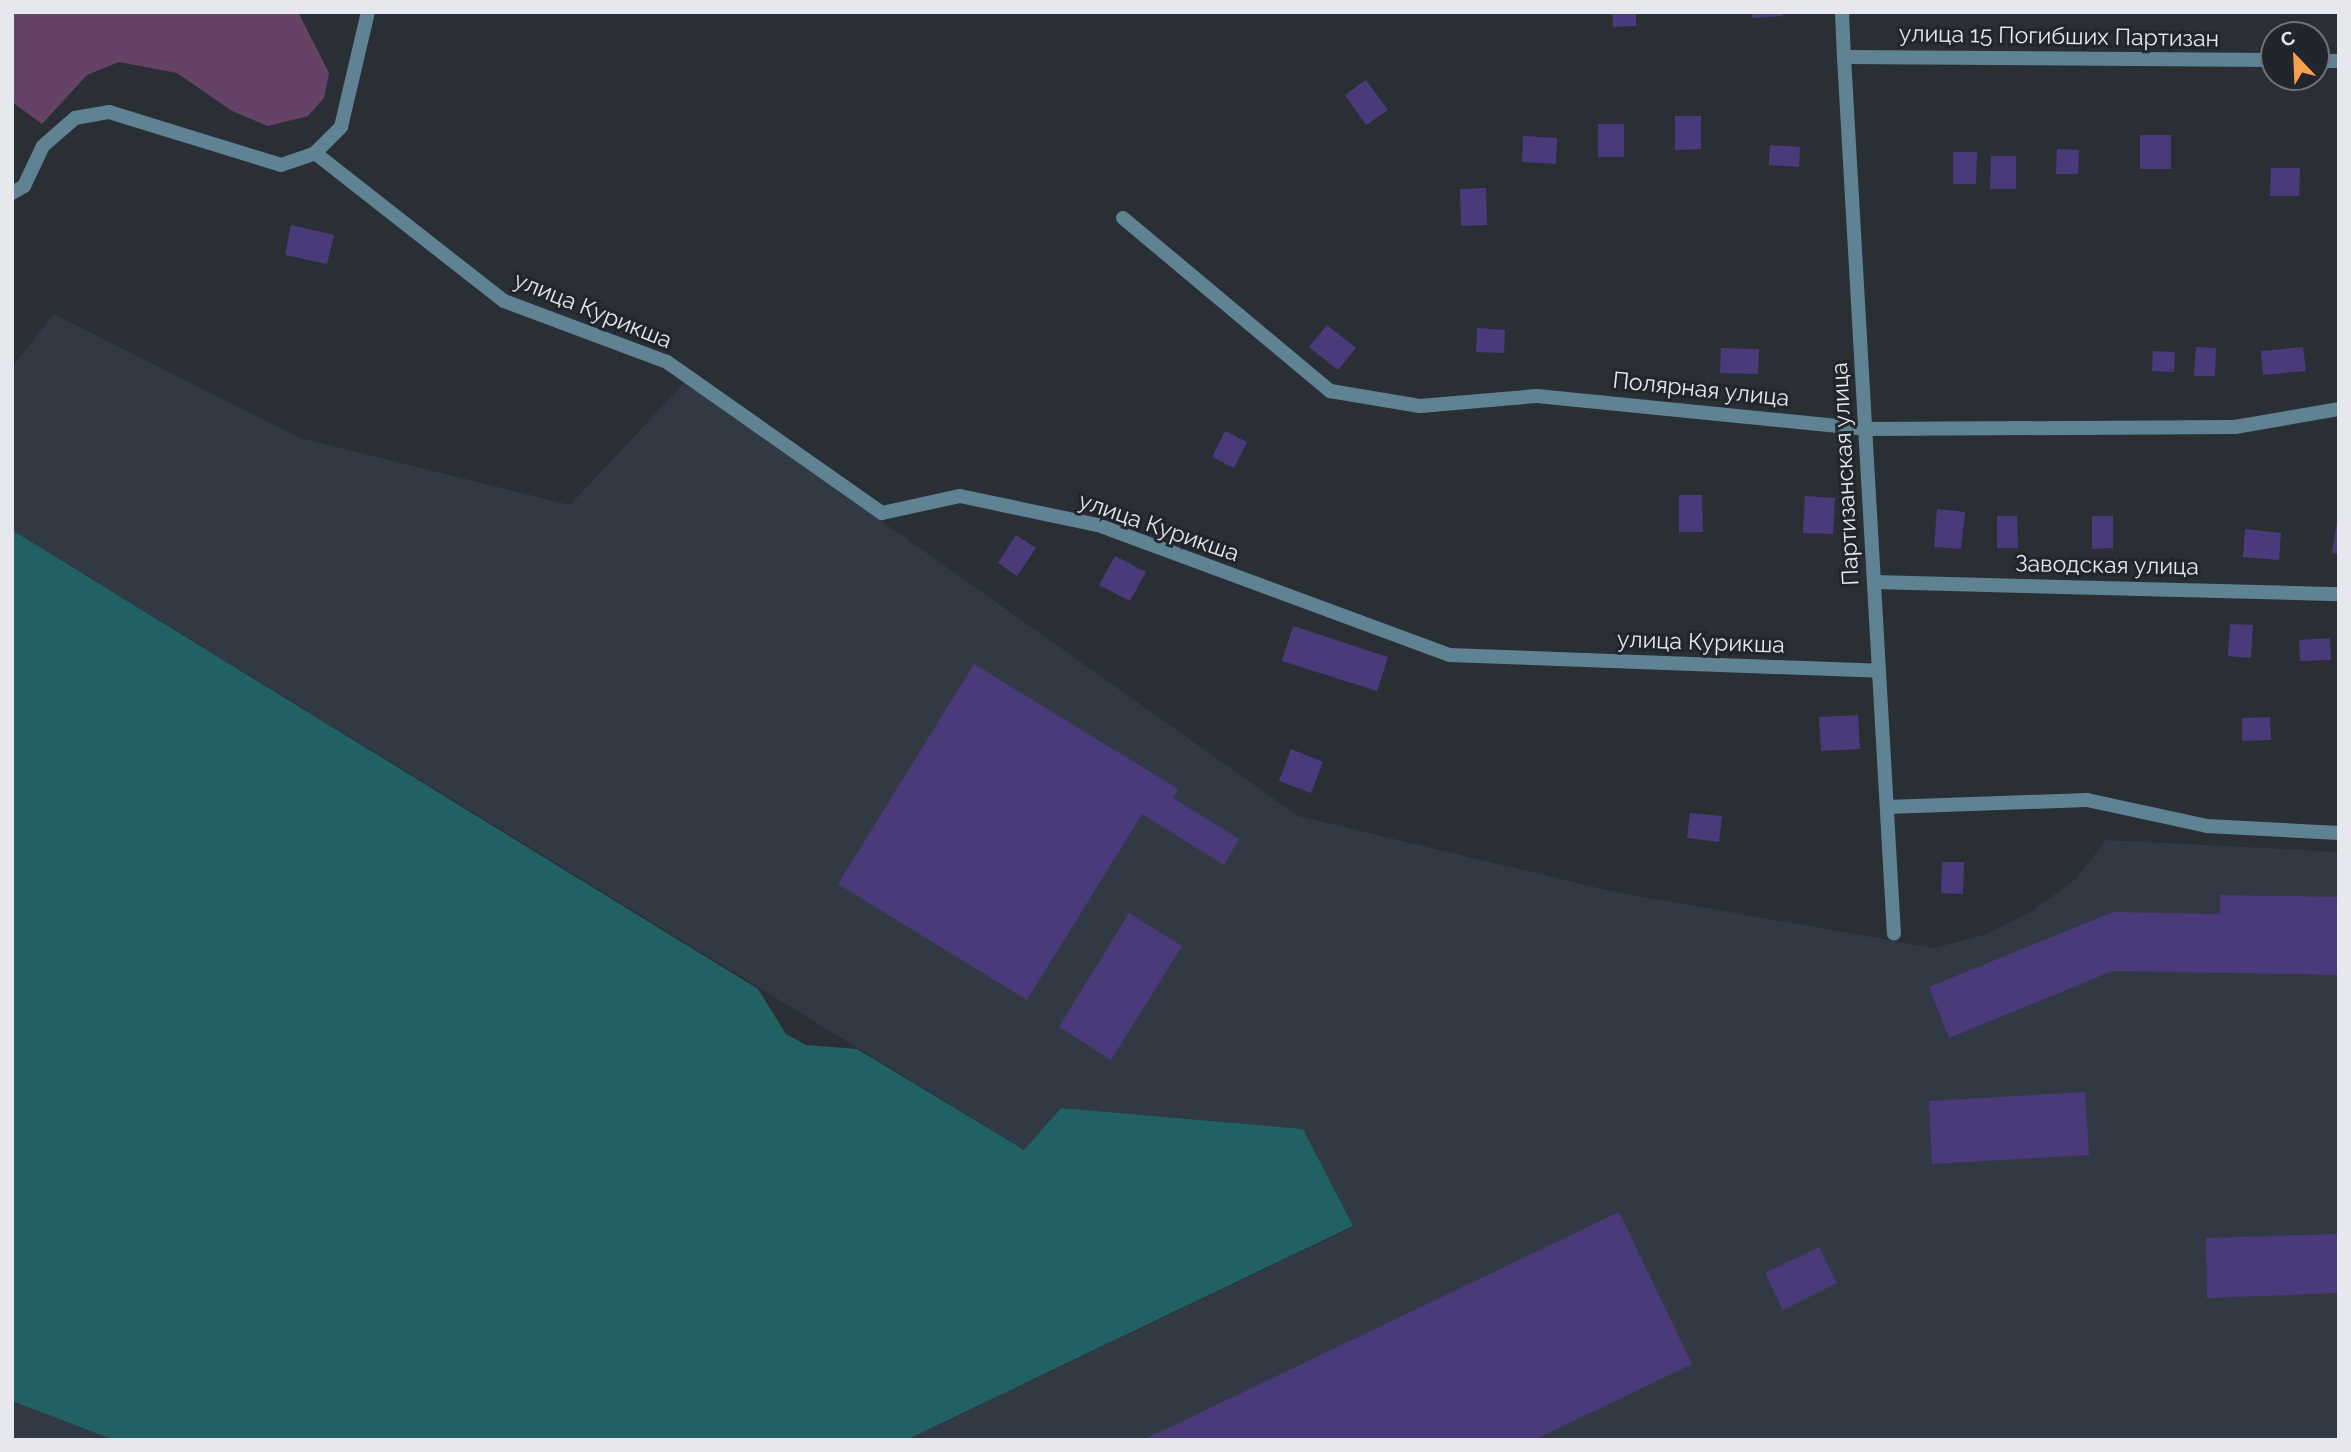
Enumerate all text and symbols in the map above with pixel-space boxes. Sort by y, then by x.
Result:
street label: улица 15 Погибших Партизан [1899,19,2219,53]
north arrow [2260,21,2330,91]
text: С [2277,26,2298,51]
street label: улица Курикша [510,266,676,354]
street label: Партизанская улица [1825,361,1865,587]
street label: Полярная улица [1611,366,1791,412]
street label: улица Курикша [1075,487,1243,567]
street label: Заводская улица [2015,550,2199,580]
street label: улица Курикша [1617,625,1785,659]

